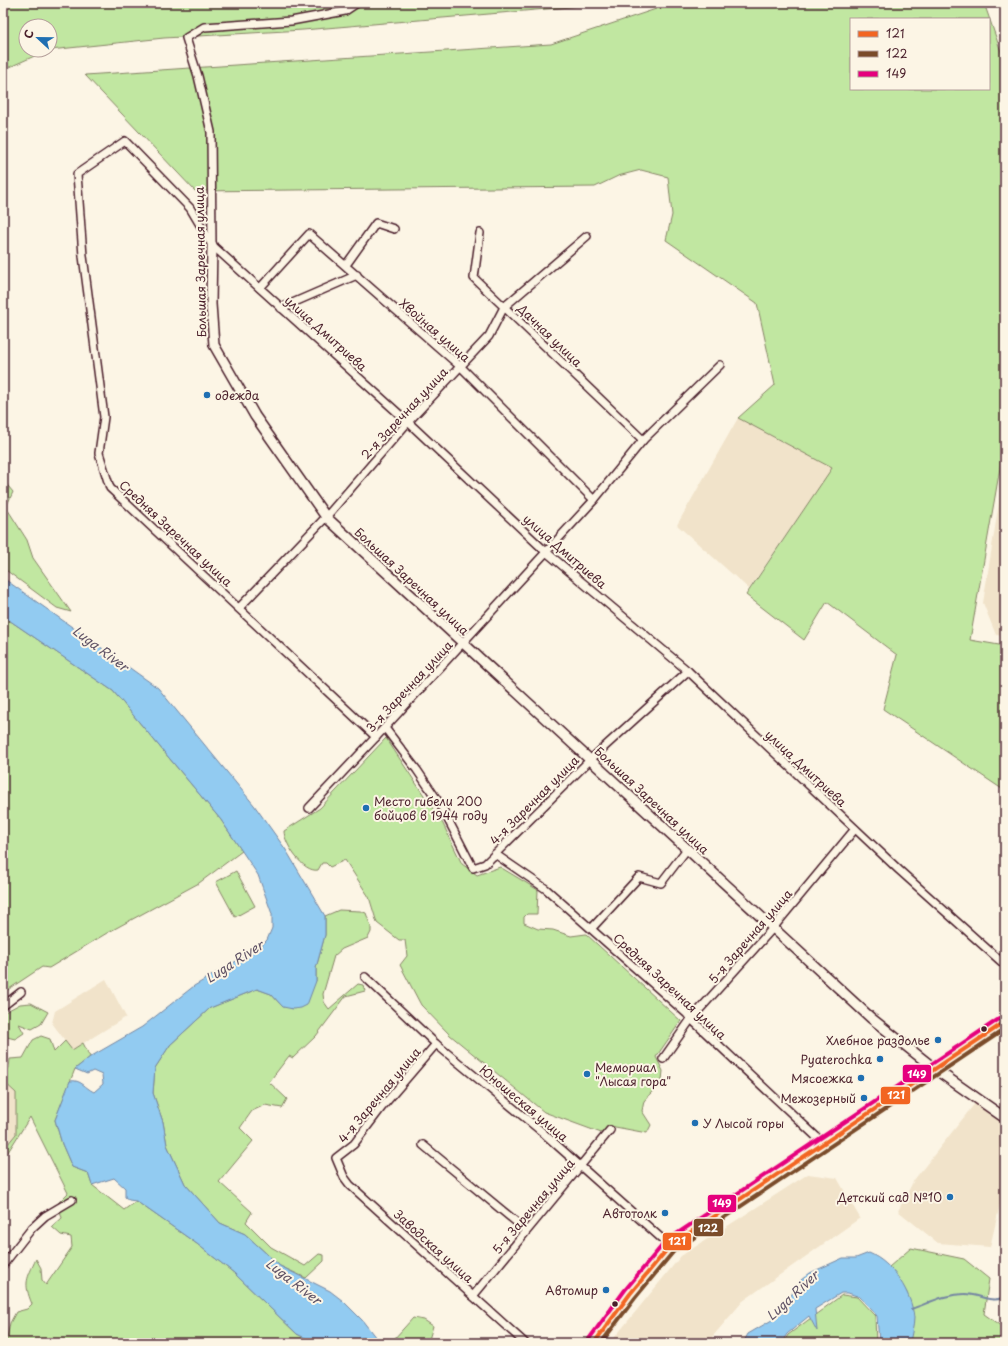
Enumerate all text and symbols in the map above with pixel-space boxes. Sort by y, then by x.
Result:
north arrow [18,18,58,58]
legend [850,18,990,90]
text: 121 [886,24,904,42]
text: С [19,27,38,41]
text: 122 [886,44,908,62]
text: 149 [886,64,906,82]
street label: Большая Заречная улица [190,186,210,338]
street label: улица Дмитриева [281,291,372,375]
street label: Хвойная улица [396,294,475,366]
street label: Дачная улица [513,299,587,371]
street label: 2-я Заречная улица [356,363,452,463]
place label: одежда [215,386,260,404]
marker: одежда [202,390,212,400]
street label: Средняя Заречная улица [116,476,237,591]
street label: улица Дмитриева [519,510,611,593]
street label: Большая Заречная улица [351,523,474,639]
water label: Luga River [69,621,134,677]
street label: 3-я Заречная улица [362,636,457,736]
street label: улица Дмитриева [761,725,851,811]
street label: Большая Заречная улица [591,742,714,858]
street label: 4-я Заречная улица [485,751,583,849]
place label: Место гибели 200 бойцов в 1944 году [374,792,488,824]
marker: Место гибели 200 бойцов в 1944 году [361,803,371,813]
street label: 5-я Заречная улица [704,885,796,987]
street label: Средняя Заречная улица [610,929,731,1044]
water label: Luga River [201,934,268,987]
unlabelled marker [979,1024,989,1034]
place label: Хлебное раздолье [826,1031,930,1049]
marker: Хлебное раздолье [933,1035,943,1045]
street label: 4-я Заречная улица [334,1043,425,1147]
place label: Pyaterochka [800,1050,873,1068]
marker: Pyaterochka [875,1054,885,1064]
place label: Мемориал "Лысая гора" [595,1058,671,1090]
street label: Юношеская улица [476,1061,573,1146]
line badge: 149 [902,1064,932,1083]
text: 149 [907,1065,927,1082]
marker: Мемориал "Лысая гора" [582,1069,592,1079]
place label: Мясоежка [791,1069,853,1087]
marker: Мясоежка [856,1073,866,1083]
line badge: 121 [880,1086,911,1105]
text: 121 [887,1086,905,1103]
place label: Межозерный [780,1089,856,1107]
marker: Межозерный [859,1093,869,1103]
place label: У Лысой горы [703,1114,784,1132]
marker: У Лысой горы [690,1118,700,1128]
street label: 5-я Заречная улица [488,1154,579,1258]
place label: Детский сад №10 [837,1188,942,1206]
marker: Детский сад №10 [945,1192,955,1202]
line badge: 149 [707,1194,737,1213]
text: 149 [712,1194,732,1211]
place label: Автотолк [602,1204,658,1222]
street label: Заводская улица [390,1205,478,1287]
marker: Автотолк [660,1208,670,1218]
line badge: 122 [693,1218,724,1237]
text: 122 [698,1219,718,1236]
line badge: 121 [662,1232,692,1251]
text: 121 [668,1232,686,1249]
water label: Luga River [262,1253,327,1310]
water label: Luga River [762,1264,824,1324]
place label: Автомир [545,1281,598,1299]
marker: Автомир [601,1285,611,1295]
unlabelled marker [610,1299,620,1309]

